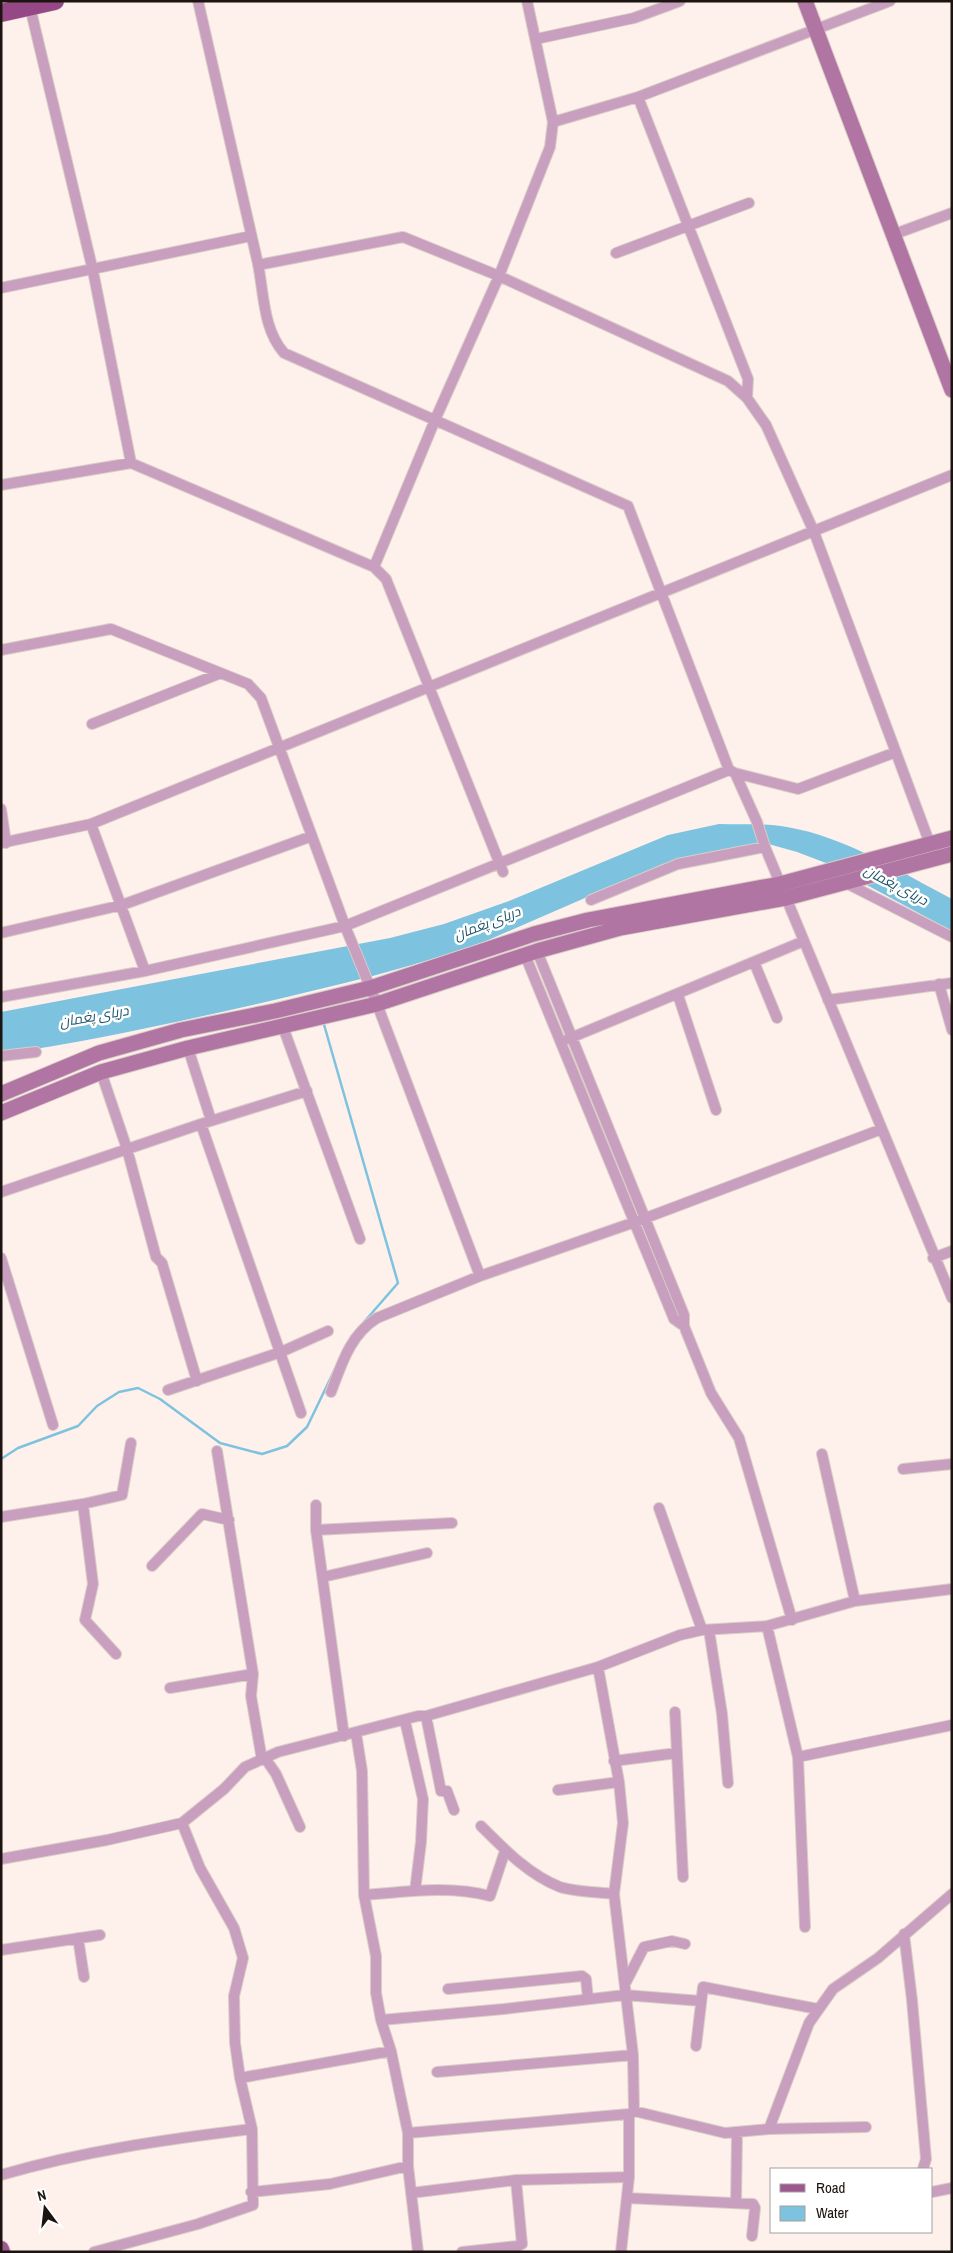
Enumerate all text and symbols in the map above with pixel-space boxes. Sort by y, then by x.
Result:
water label: دریای پغمان [861,861,932,911]
water label: دریای پغمان [451,902,524,945]
water label: دریای پغمان [58,1001,131,1032]
legend [770,2168,933,2233]
text: Road [816,2177,845,2198]
north arrow [20,2183,70,2233]
text: N [35,2186,48,2205]
text: Water [816,2202,848,2223]

